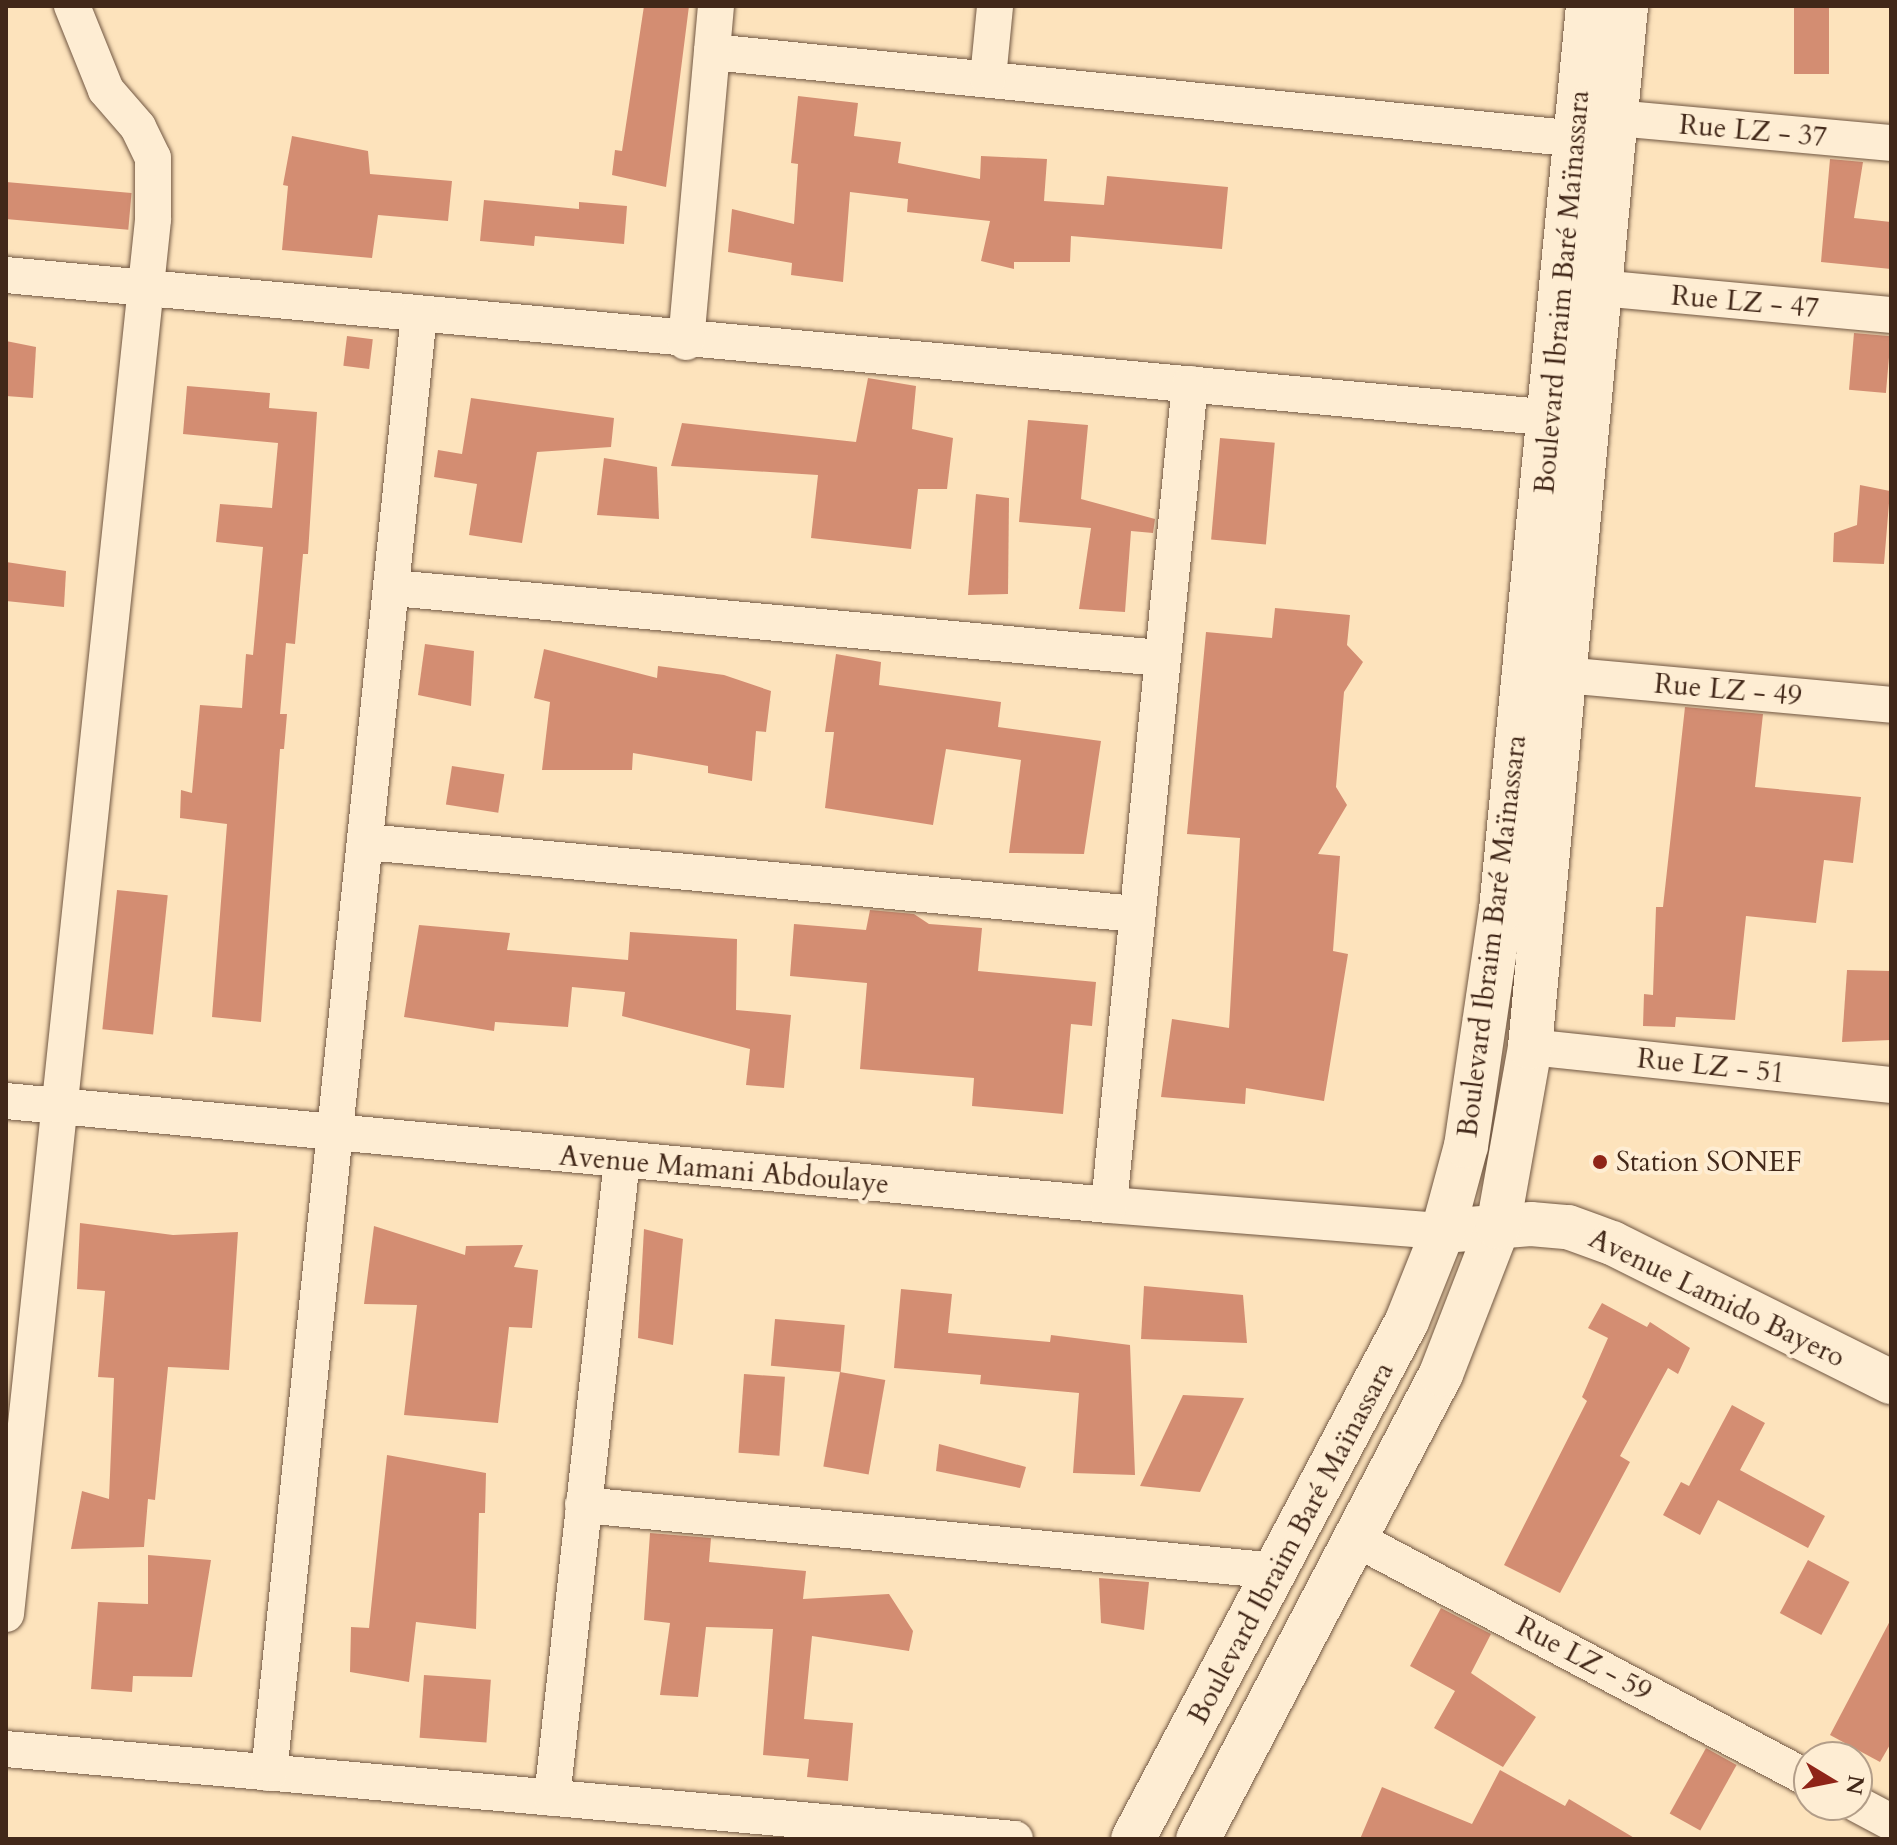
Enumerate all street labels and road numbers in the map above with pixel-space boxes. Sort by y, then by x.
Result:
street label: Boulevard Ibraim Baré Maïnassara [1528,89,1596,495]
street label: Rue LZ - 37 [1678,108,1828,154]
street label: Rue LZ - 47 [1670,279,1820,325]
street label: Rue LZ - 49 [1653,667,1803,713]
street label: Boulevard Ibraim Baré Maïnassara [1451,733,1533,1139]
street label: Rue LZ - 51 [1636,1042,1786,1090]
street label: Avenue Mamani Abdoulaye [558,1139,890,1201]
street label: Avenue Lamido Bayero [1584,1221,1850,1375]
street label: Boulevard Ibraim Baré Maïnassara [1181,1356,1401,1730]
street label: Rue LZ - 59 [1511,1609,1657,1709]

